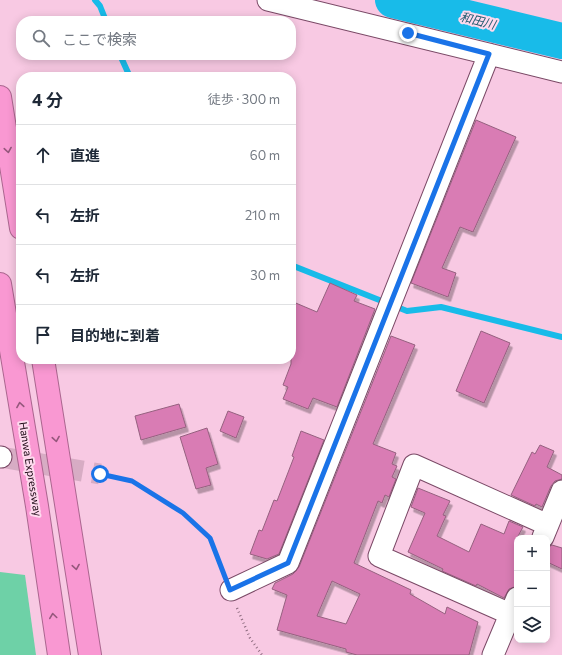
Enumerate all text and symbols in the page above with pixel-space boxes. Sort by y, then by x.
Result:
water label: 和田川 [459,9,499,32]
search box [16,16,296,60]
route end [399,24,417,42]
icon: search [30,27,52,49]
text: ここで検索 [62,30,137,48]
text: 4 分 [32,89,63,110]
text: 徒歩 · 300 m [208,91,280,107]
icon: ahead [32,144,54,166]
text: 直進 [70,146,100,164]
one-way arrow [3,147,12,153]
text: 60 m [250,147,280,163]
icon: left [32,204,54,226]
text: 左折 [70,206,100,224]
text: 210 m [245,207,280,223]
icon: left [32,264,54,286]
text: 左折 [70,266,100,284]
text: 30 m [250,267,280,283]
icon: arrive [32,324,54,346]
text: 目的地に到着 [70,326,160,344]
one-way arrow [16,402,25,408]
street label: Hanwa Expressway [17,421,45,517]
one-way arrow [51,436,60,442]
route start [91,465,109,483]
map controls [514,535,550,643]
button: + [514,535,550,571]
one-way arrow [71,564,80,570]
button: − [514,571,550,607]
button: layers [514,607,550,643]
one-way arrow [49,613,58,619]

